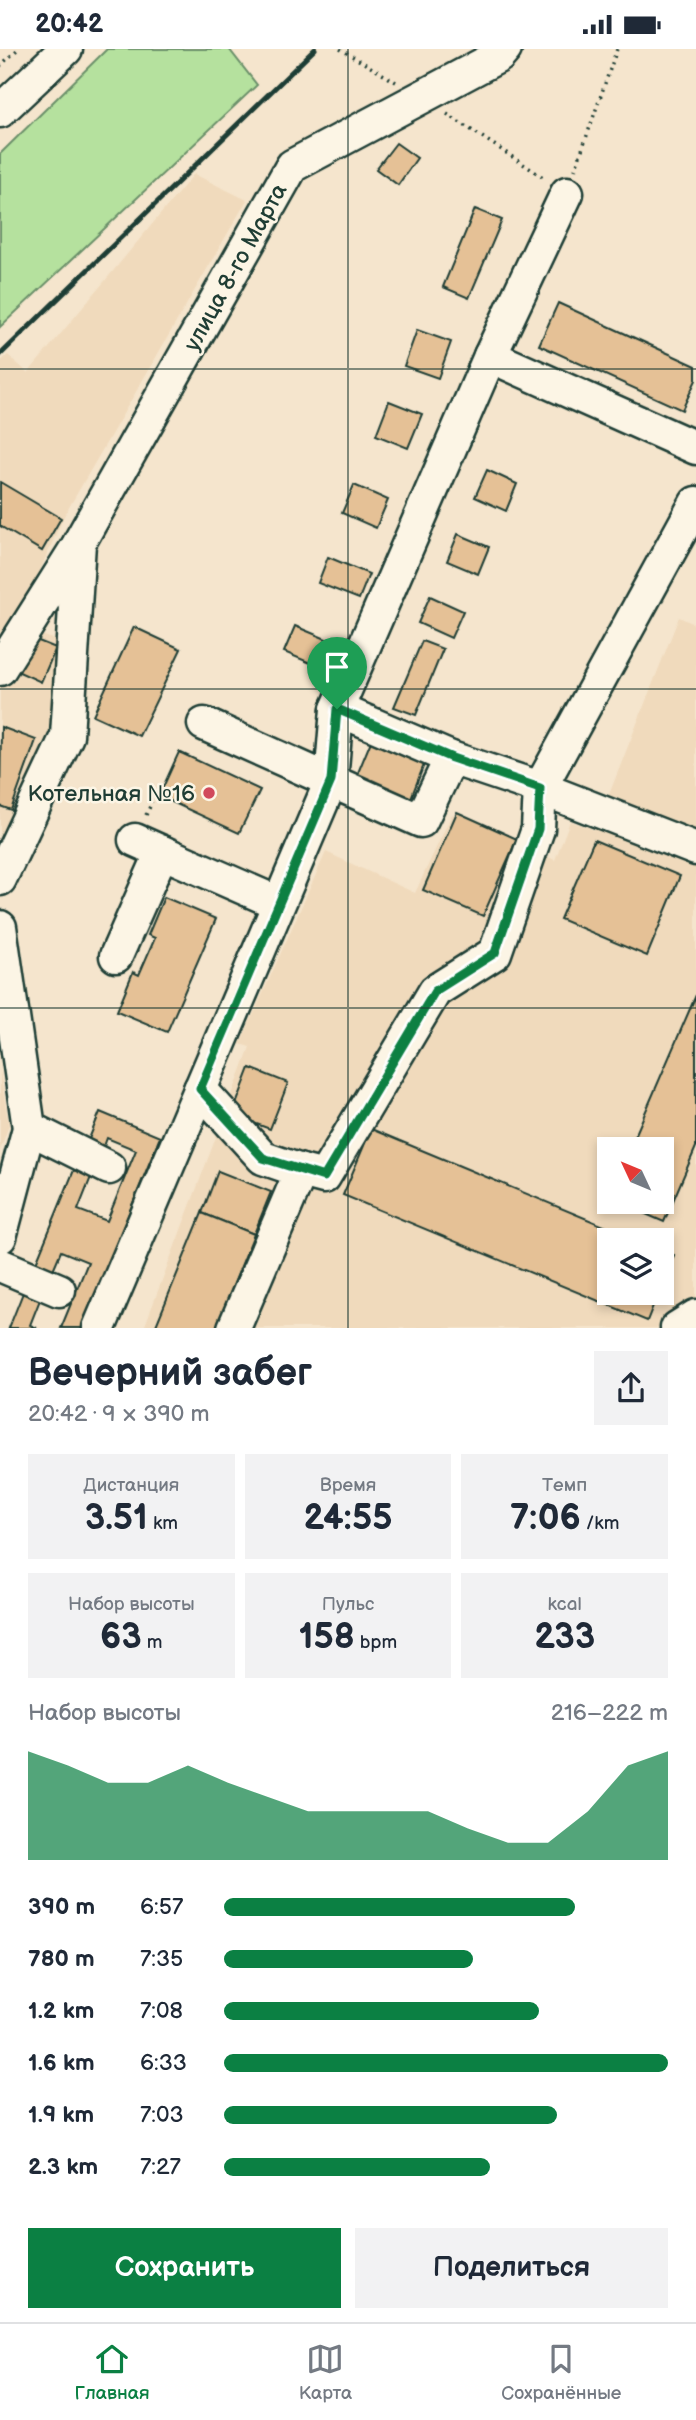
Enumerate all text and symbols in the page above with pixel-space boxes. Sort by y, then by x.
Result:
text: 20:42 [35,9,103,40]
street label: улица 8-го Марта [178,178,294,356]
pin [307,637,367,709]
icon: arrive [318,648,356,686]
place label: Котельная №16 [27,780,195,808]
marker: Котельная №16 [201,785,217,801]
north arrow [597,1137,674,1215]
map controls [597,1137,674,1305]
button: layers [597,1228,674,1305]
text: Вечерний забег [28,1351,312,1396]
button: share [594,1351,668,1425]
text: 20:42 · 9 × 390 m [28,1400,210,1428]
text: Дистанция [83,1474,179,1497]
text: Время [320,1474,376,1497]
text: Темп [542,1474,587,1497]
text: 3.51 [85,1497,148,1540]
text: 24:55 [303,1497,393,1540]
text: 7:06 [510,1497,581,1540]
text: km [148,1512,178,1535]
text: /km [581,1512,619,1535]
text: Набор высоты [68,1593,195,1616]
text: Пульс [322,1593,374,1616]
text: kcal [548,1593,582,1616]
text: 63 [100,1616,142,1659]
text: 158 [299,1616,355,1659]
text: 233 [534,1616,595,1659]
text: m [142,1631,163,1654]
text: bpm [355,1631,397,1654]
text: Набор высоты [28,1699,181,1727]
text: 216–222 m [551,1699,668,1727]
text: 390 m [28,1893,95,1921]
text: 6:57 [140,1893,183,1921]
text: 780 m [28,1945,95,1973]
text: 7:35 [140,1945,183,1973]
text: 1.2 km [28,1997,94,2025]
text: 7:08 [140,1997,183,2025]
text: 1.6 km [28,2049,95,2077]
text: 6:33 [140,2049,187,2077]
text: 1.9 km [28,2101,94,2129]
text: 7:03 [140,2101,184,2129]
text: 2.3 km [28,2153,98,2181]
text: 7:27 [140,2153,181,2181]
button: Сохранить [28,2228,341,2308]
button: Поделиться [355,2228,668,2308]
tab: Главная [75,2340,150,2405]
tab: Карта [299,2340,352,2405]
tab: Сохранённые [501,2340,621,2405]

